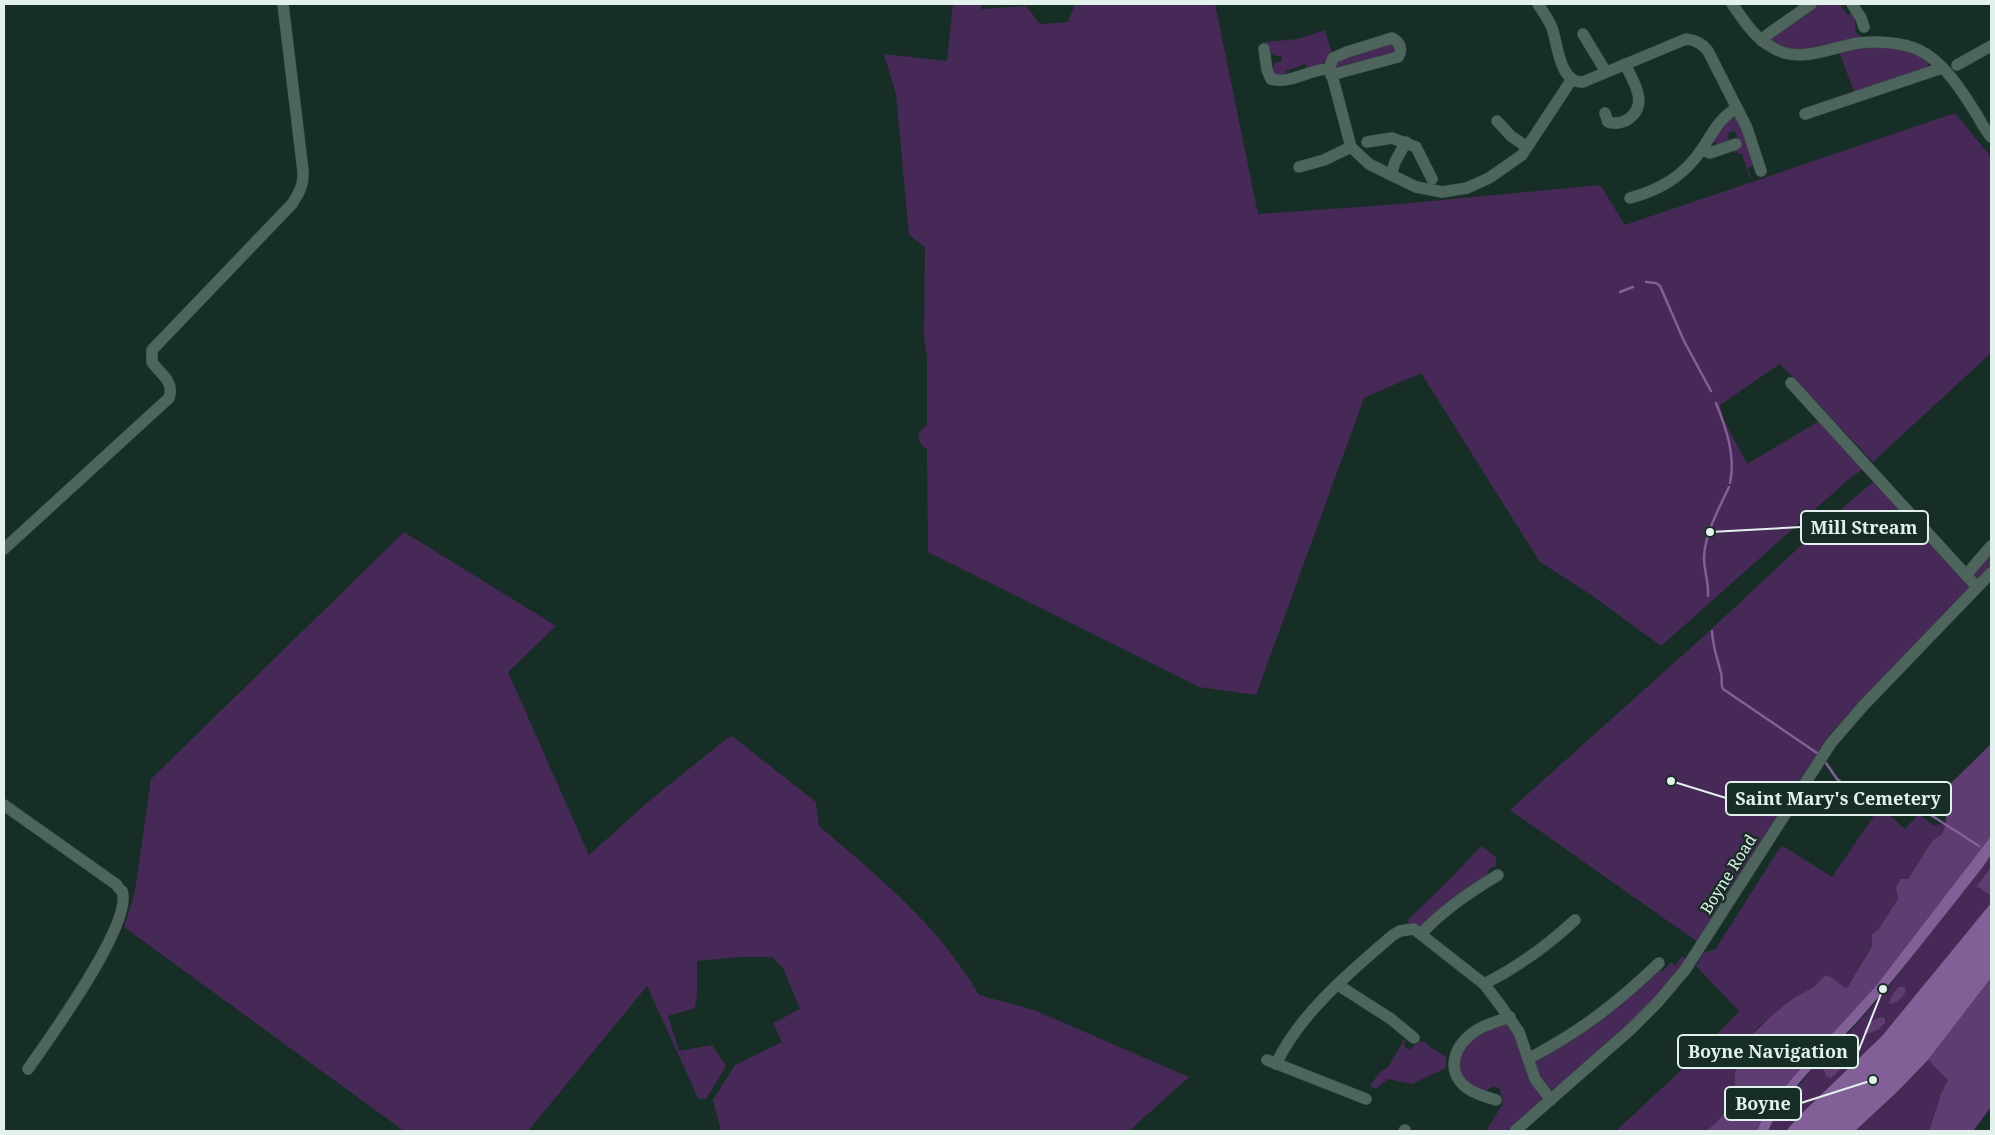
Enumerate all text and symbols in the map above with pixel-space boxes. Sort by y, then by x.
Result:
callout: Mill Stream [1801,511,1928,544]
text: Mill Stream [1811,515,1918,539]
callout: Saint Mary's Cemetery [1726,782,1951,815]
text: Saint Mary's Cemetery [1735,786,1941,810]
street label: Boyne Road [1695,830,1761,918]
callout: Boyne Navigation [1678,1035,1858,1068]
text: Boyne Navigation [1688,1039,1848,1063]
callout: Boyne [1725,1087,1801,1120]
text: Boyne [1735,1091,1791,1115]

